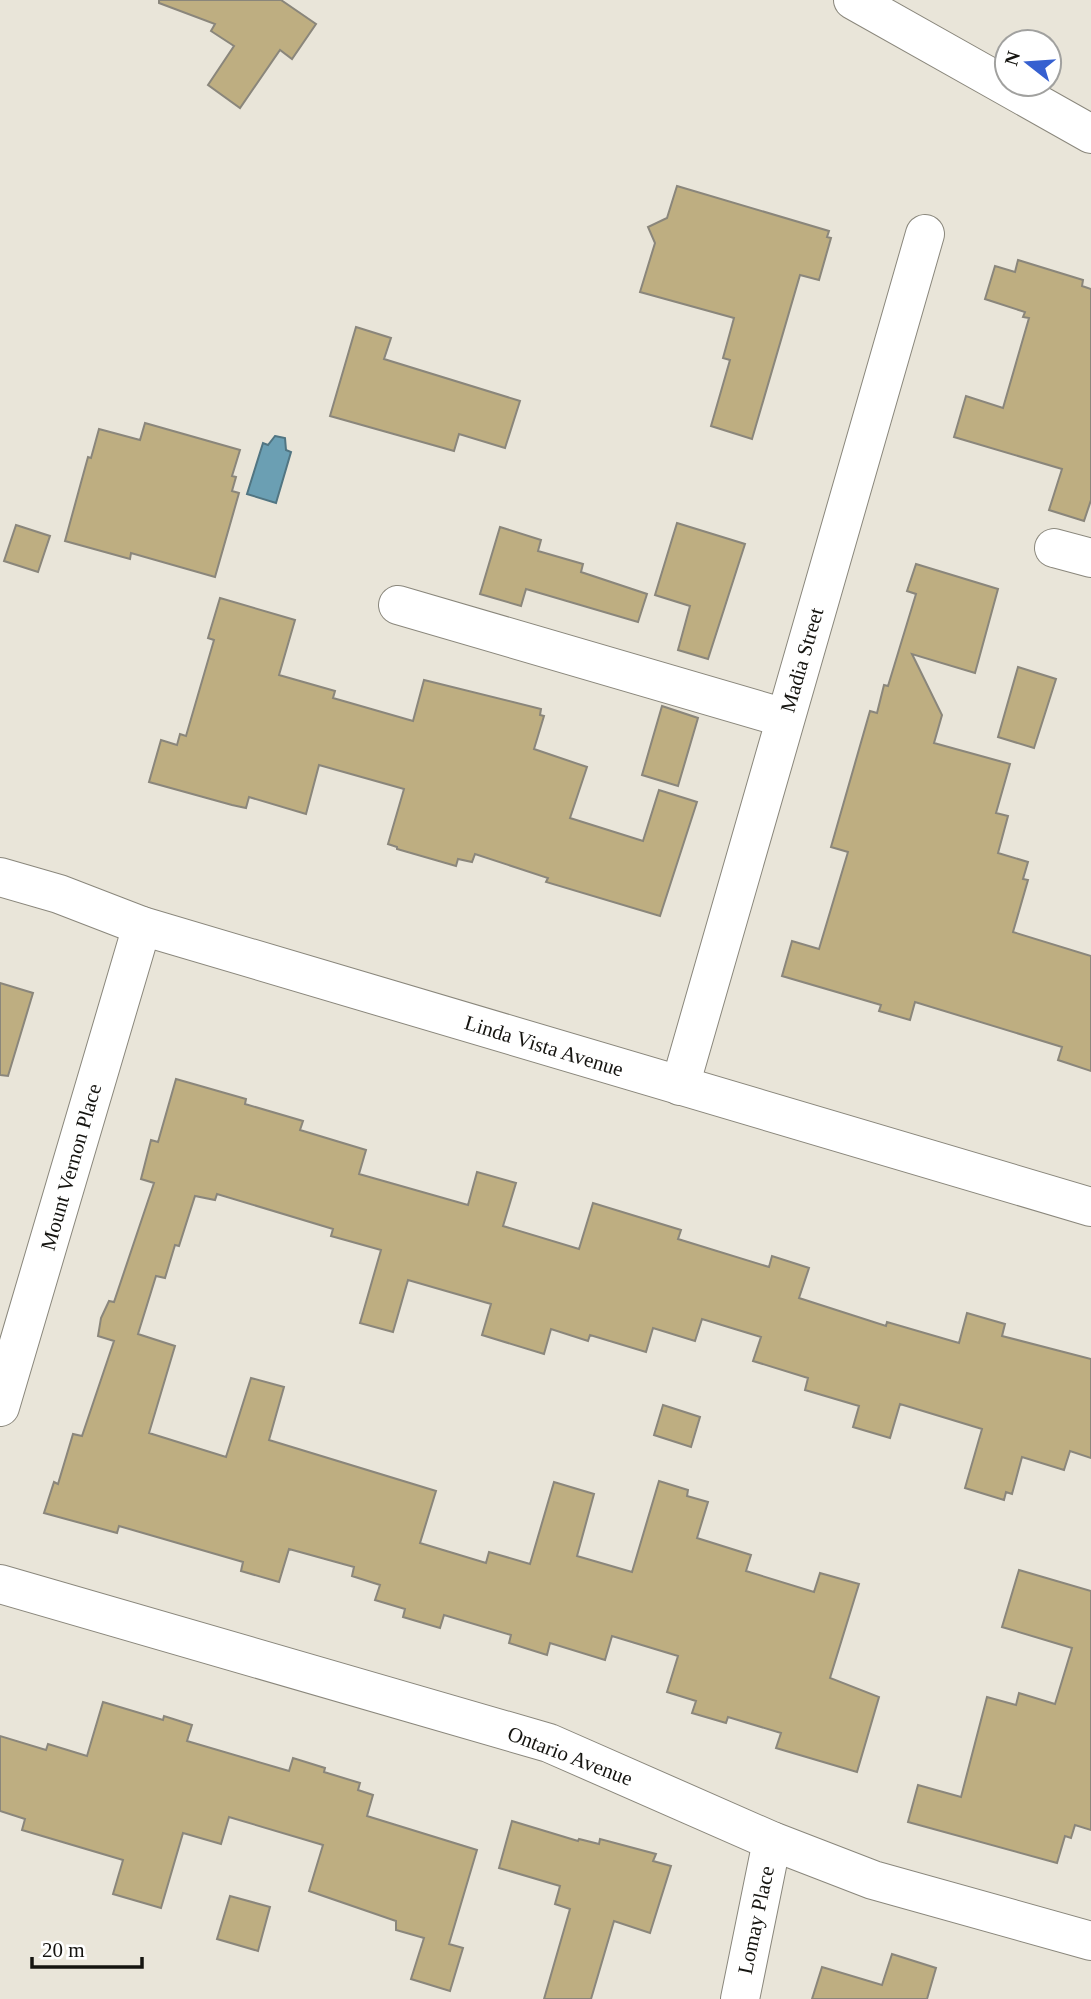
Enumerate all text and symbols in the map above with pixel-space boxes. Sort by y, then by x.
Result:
north arrow [993,28,1063,98]
text: N [1000,48,1024,68]
street label: Madia Street [776,605,828,715]
street label: Linda Vista Avenue [462,1010,626,1082]
street label: Mount Vernon Place [36,1081,106,1253]
street label: Ontario Avenue [504,1721,636,1791]
street label: Lomay Place [733,1864,779,1976]
scale bar [32,1926,142,1970]
text: 20 m [42,1938,85,1962]

